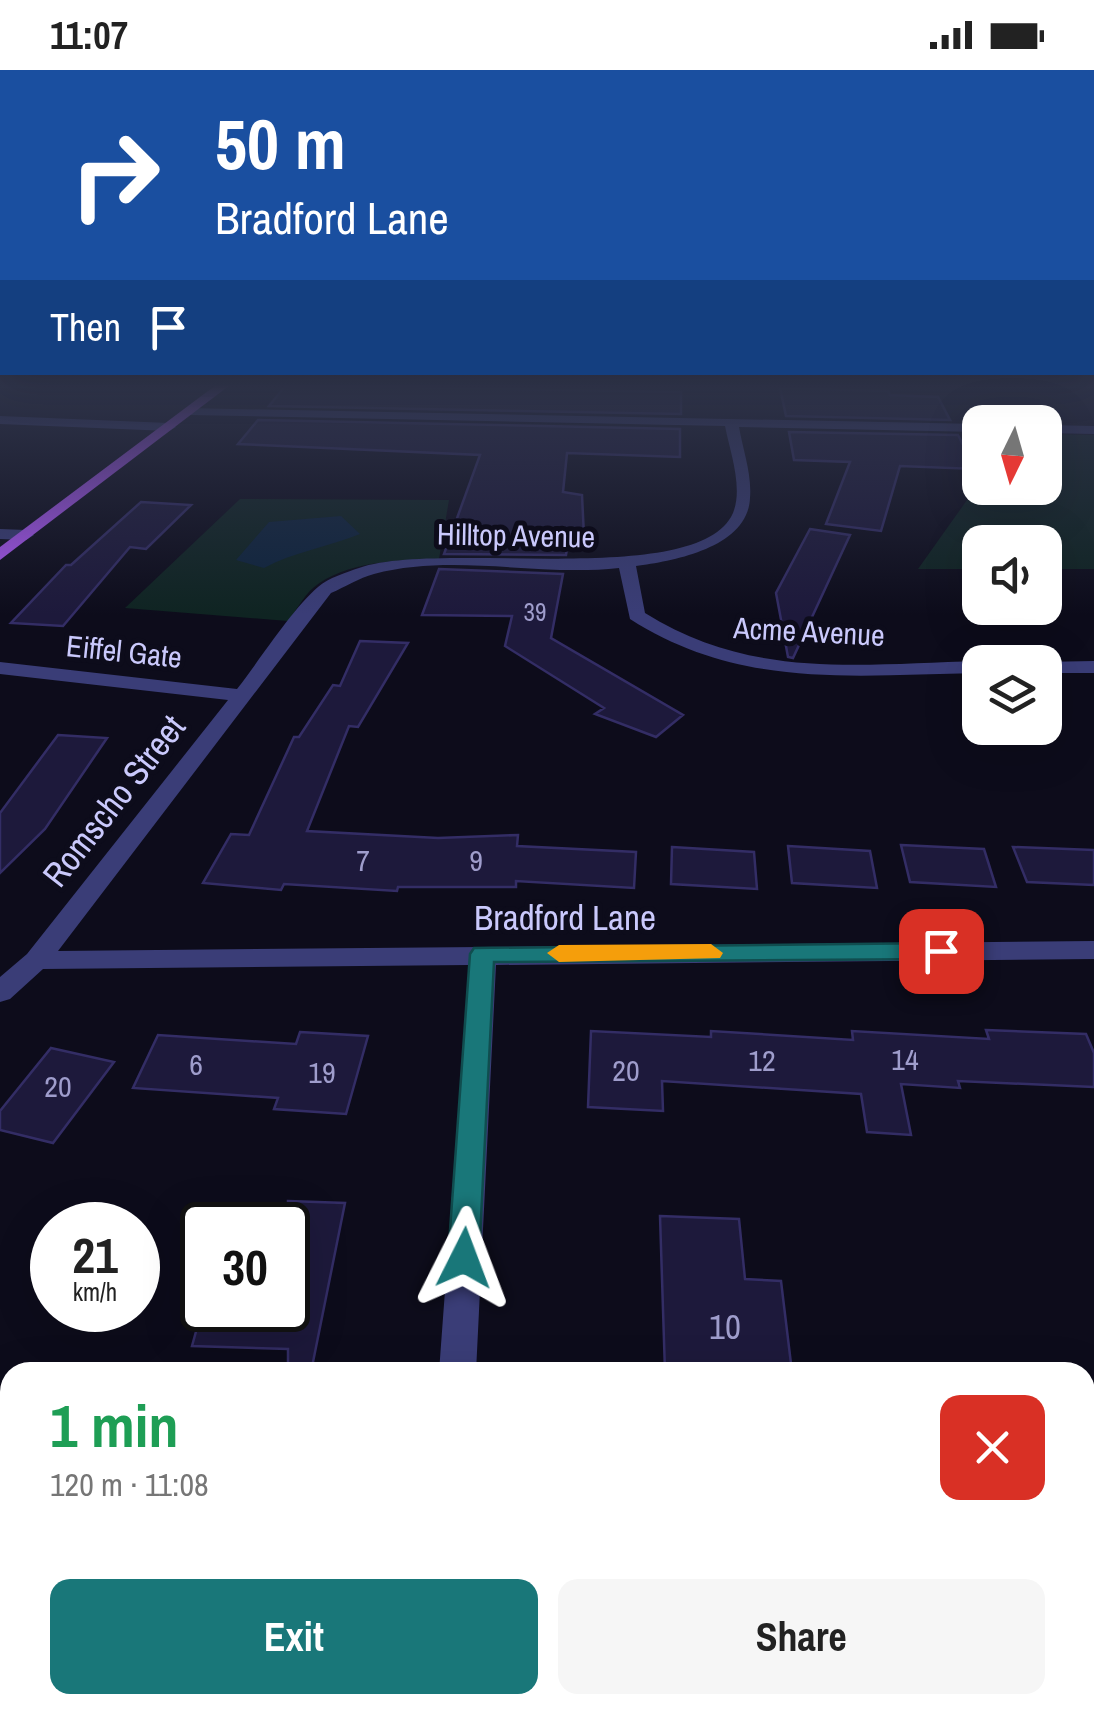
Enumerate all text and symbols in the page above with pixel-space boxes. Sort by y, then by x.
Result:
text: 11:07 [50,10,128,61]
text: 50 m [215,97,346,191]
icon: right [50,110,180,240]
text: Bradford Lane [215,187,449,248]
icon: arrive [141,300,196,355]
text: Then [50,302,121,353]
north arrow [962,405,1062,505]
map controls [962,405,1062,745]
street label: Hilltop Avenue [437,514,595,556]
button: sound [962,525,1062,625]
house number: 39 [524,595,546,629]
street label: Acme Avenue [731,607,886,655]
street label: Eiffel Gate [64,625,184,677]
button: layers [962,645,1062,745]
street label: Romscho Street [32,705,195,896]
house number: 7 [356,840,370,880]
house number: 9 [469,840,483,880]
street label: Bradford Lane [474,894,656,941]
pin [899,909,984,994]
icon: arrive [914,924,969,979]
house number: 14 [891,1039,919,1079]
house number: 12 [748,1040,776,1080]
house number: 6 [189,1044,203,1084]
house number: 20 [612,1050,640,1090]
house number: 19 [308,1052,336,1092]
house number: 20 [44,1066,72,1106]
speed limit sign: 30 [180,1202,310,1332]
position arrow [412,1206,516,1310]
text: 21 [72,1221,118,1289]
text: km/h [73,1275,117,1309]
house number: 10 [709,1303,741,1350]
text: 1 min [50,1385,179,1466]
button: close [940,1395,1045,1500]
text: 120 m · 11:08 [50,1463,209,1506]
button: Exit [50,1579,538,1694]
button: Share [558,1579,1045,1694]

